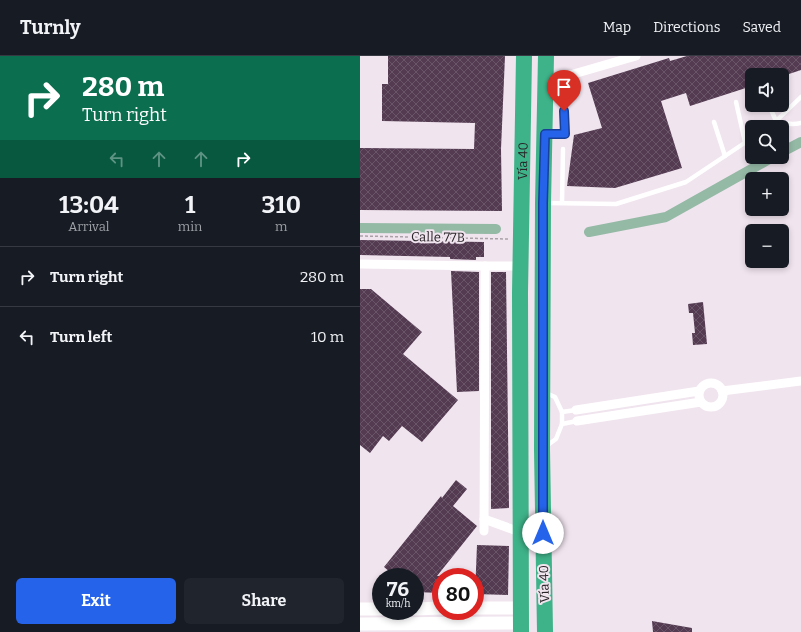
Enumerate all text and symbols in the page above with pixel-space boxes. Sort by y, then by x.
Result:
text: Turnly [20,16,81,39]
text: Map [603,19,631,36]
text: Directions [653,19,721,36]
text: Saved [743,19,781,36]
map controls [745,68,789,268]
button: sound [745,68,789,112]
text: 280 m [82,70,164,103]
pin [547,70,581,111]
icon: right [16,72,68,124]
icon: arrive [553,76,575,98]
text: Turn right [82,104,167,126]
button: search [745,120,789,164]
street label: Vía 40 [514,142,530,180]
icon: left [106,148,128,170]
icon: ahead [148,148,170,170]
icon: ahead [190,148,212,170]
icon: right [232,148,254,170]
button: + [745,172,789,216]
text: 13:04 [59,191,119,219]
text: 1 [185,191,195,219]
text: 310 [261,191,301,219]
text: Arrival [68,219,110,234]
text: min [178,219,202,234]
text: m [275,219,287,234]
button: − [745,224,789,268]
street label: Calle 77B [411,229,465,245]
icon: right [16,266,38,288]
text: Turn right [50,268,123,286]
text: 280 m [300,268,344,286]
icon: left [16,326,38,348]
text: Turn left [50,328,112,346]
text: 10 m [311,328,344,346]
position arrow [522,512,564,554]
street label: Vía 40 [536,565,552,603]
speed limit sign: 80 [432,568,484,620]
text: 76 [387,577,409,601]
button: Exit [16,578,176,624]
button: Share [184,578,344,624]
text: km/h [386,598,410,610]

